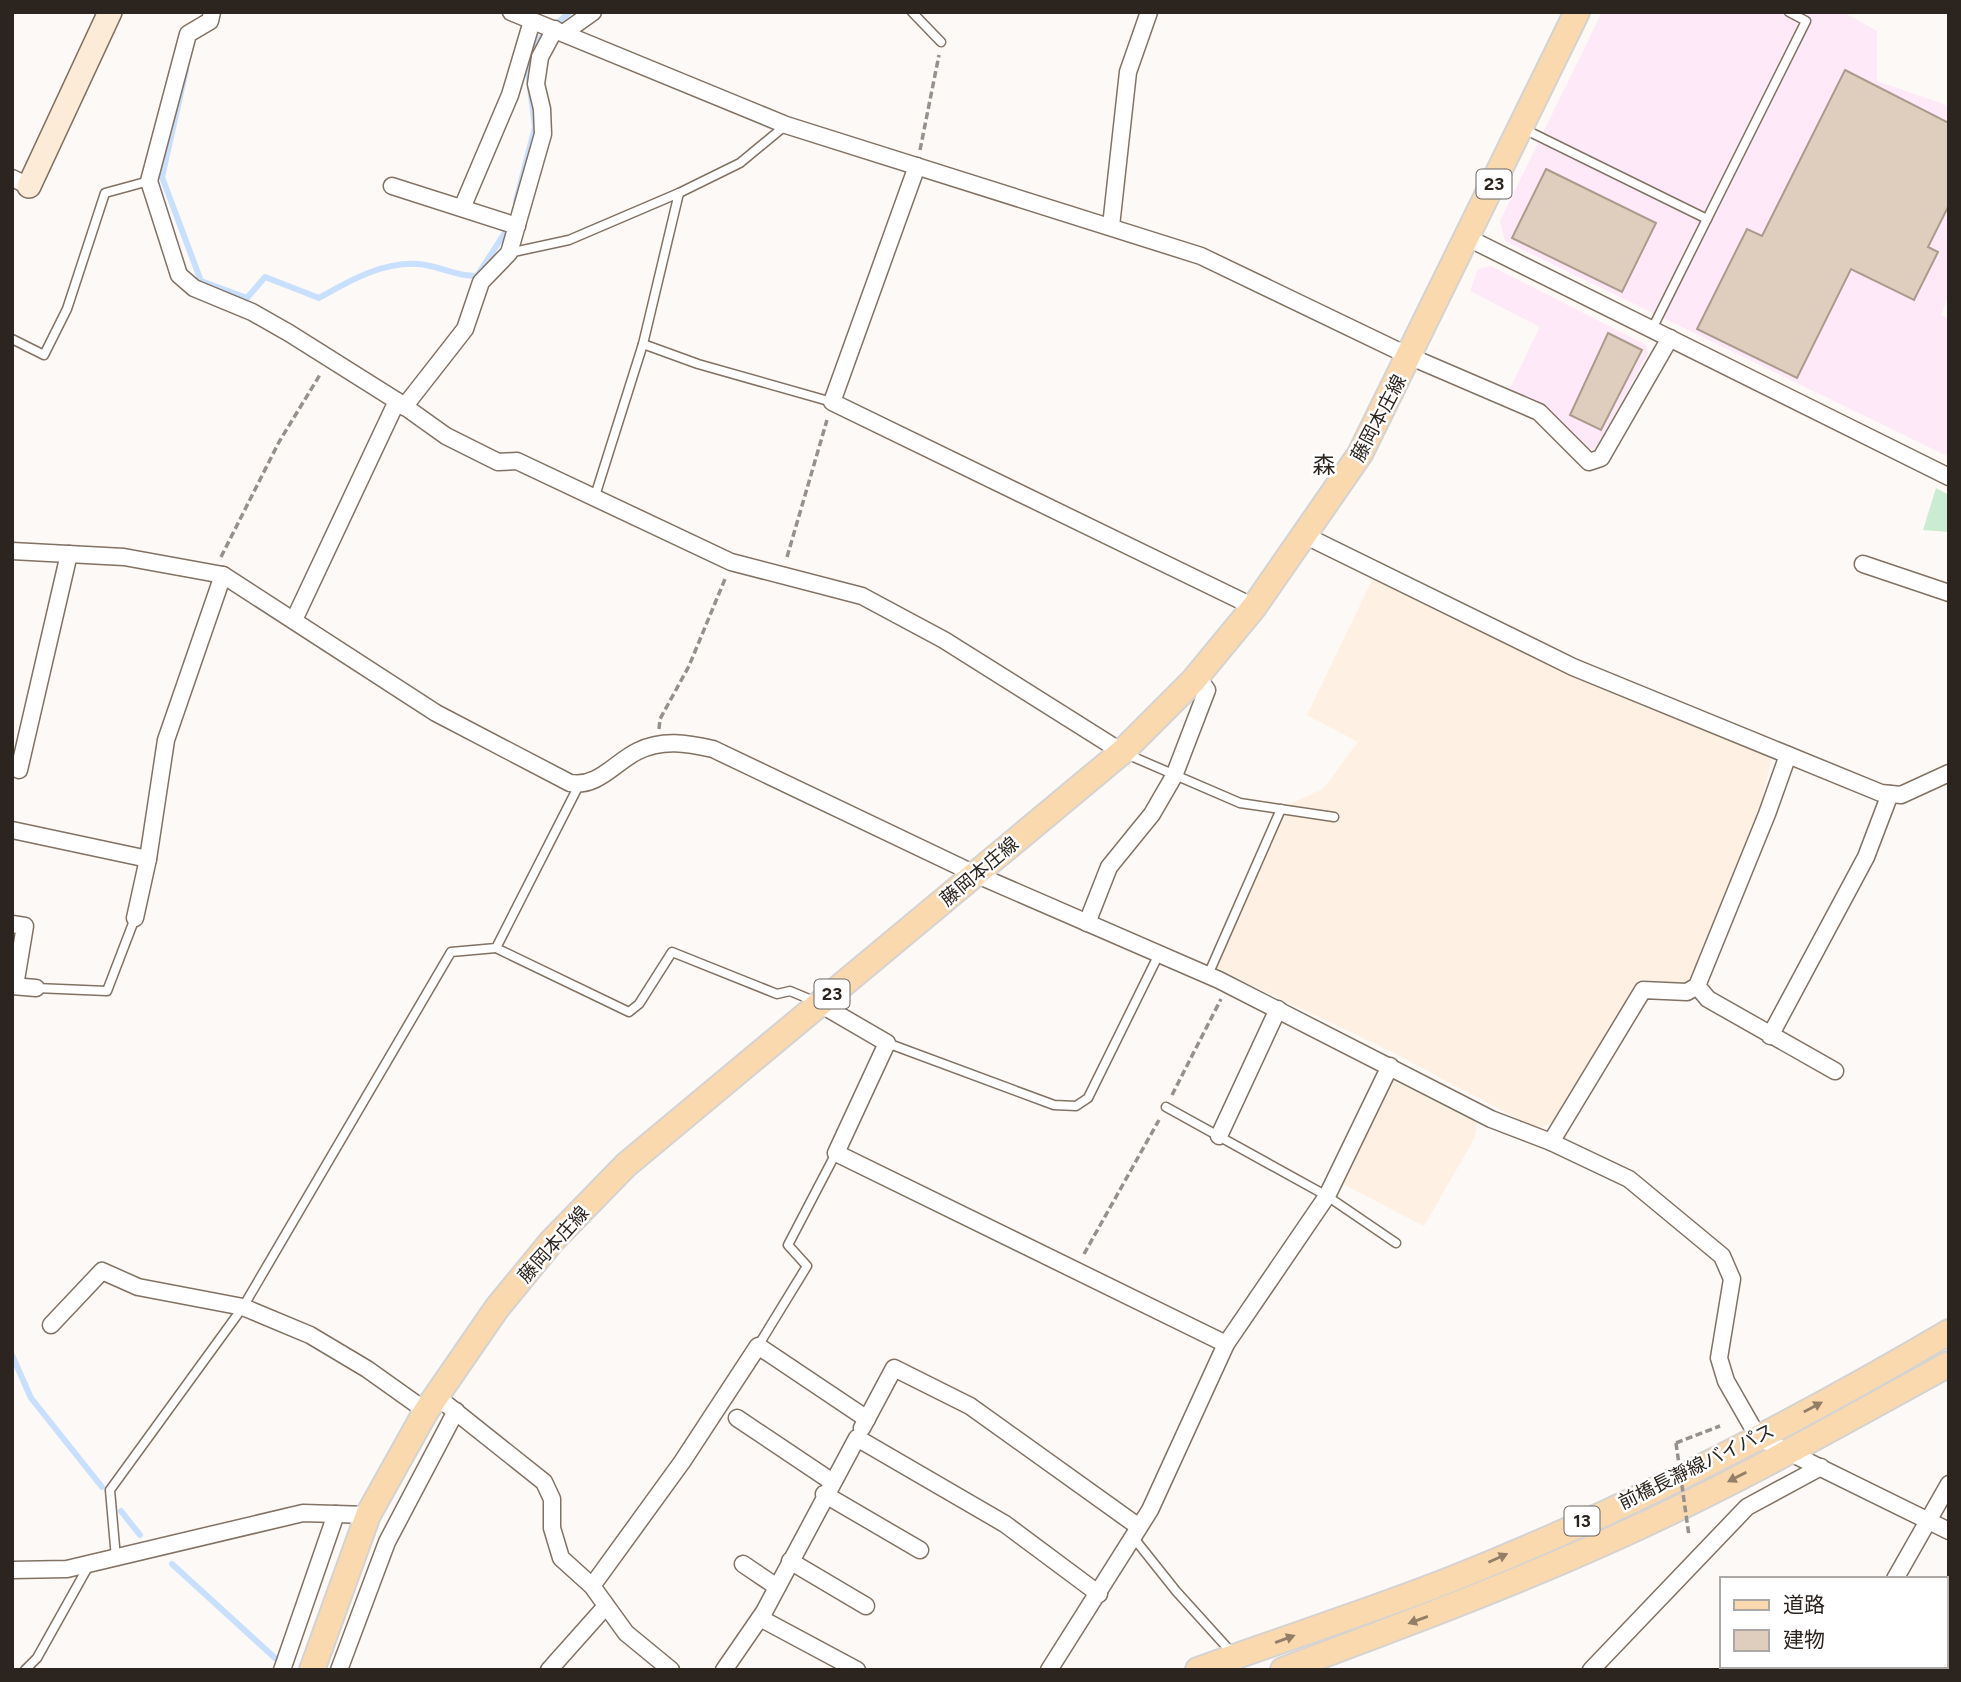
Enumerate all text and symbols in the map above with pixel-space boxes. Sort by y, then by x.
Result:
road number: 23 [1476,169,1512,198]
street label: 藤岡本庄線 [1346,371,1411,466]
district label: 森 [1313,451,1336,479]
street label: 藤岡本庄線 [936,832,1023,911]
road number: 23 [814,979,850,1009]
street label: 藤岡本庄線 [513,1201,594,1287]
one-way arrow [1803,1401,1823,1413]
street label: 前橋長瀞線バイパス [1614,1419,1778,1514]
one-way arrow [1727,1472,1747,1483]
road number: 13 [1564,1506,1600,1536]
one-way arrow [1487,1552,1508,1563]
legend [1720,1577,1947,1668]
text: 道路 [1783,1592,1825,1617]
one-way arrow [1408,1615,1429,1626]
text: 建物 [1783,1627,1825,1652]
one-way arrow [1274,1633,1295,1644]

